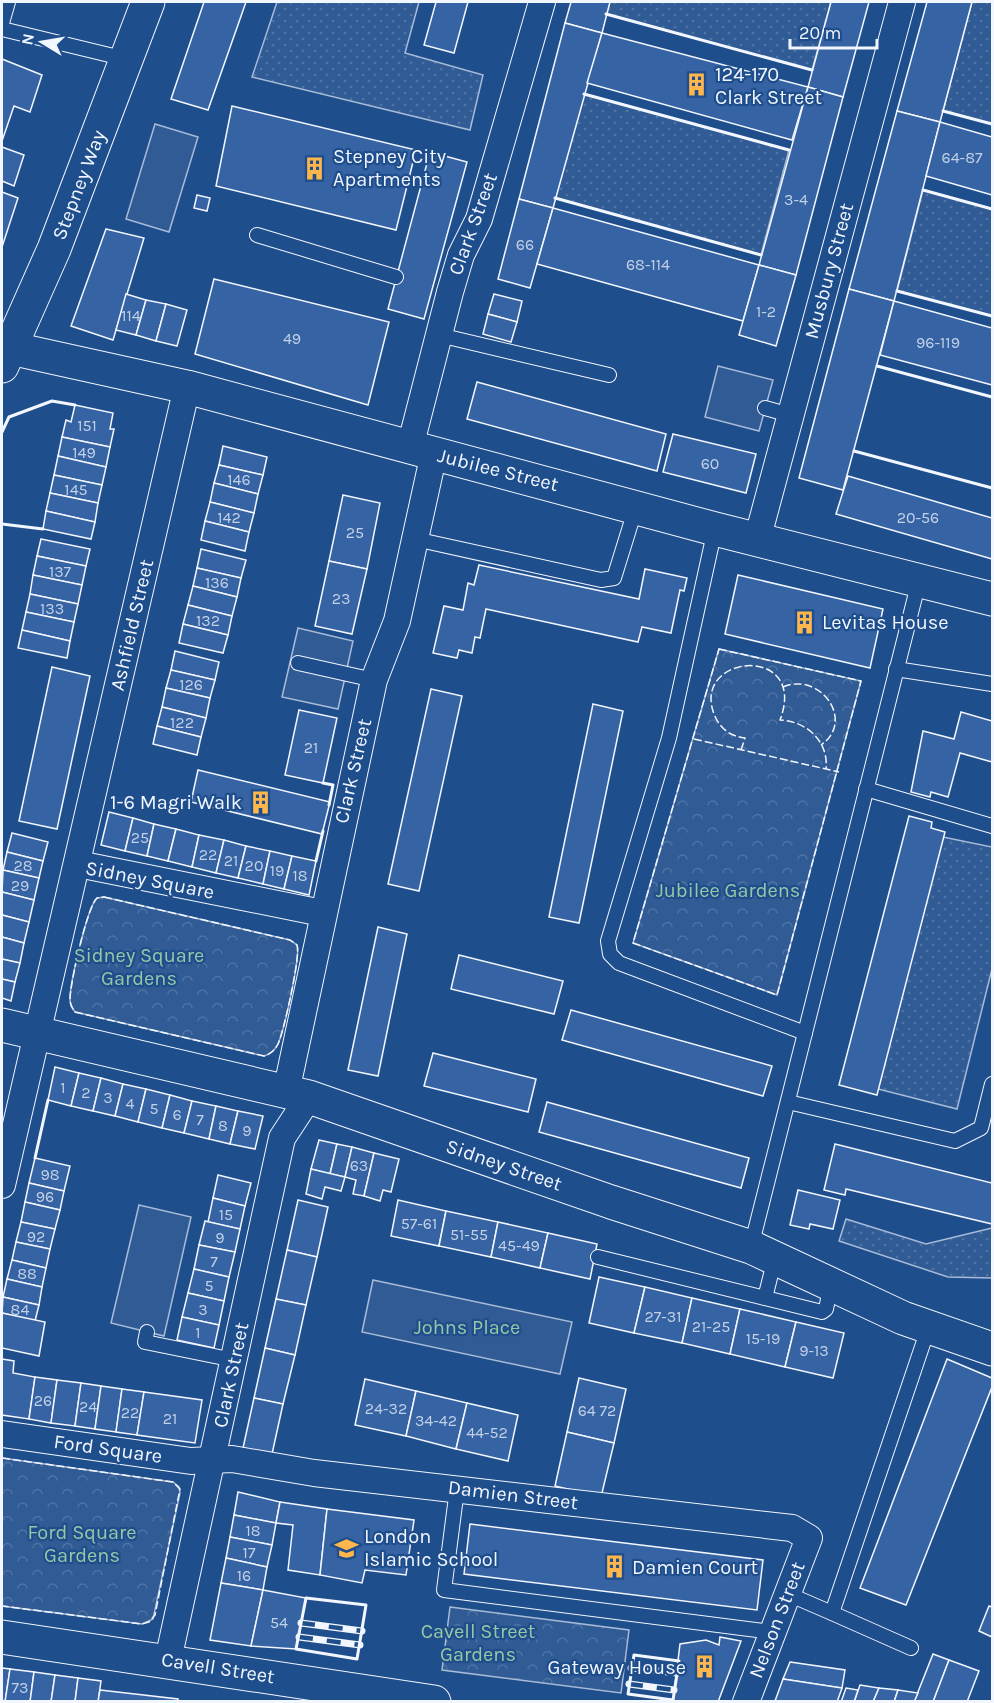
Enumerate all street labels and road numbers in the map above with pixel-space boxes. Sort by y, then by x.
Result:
street label: Stepney Way [48,127,110,243]
street label: Clark Street [444,169,502,278]
street label: Musbury Street [800,200,858,341]
street label: Jubilee Street [435,444,561,496]
street label: Ashfield Street [106,557,158,693]
street label: Clark Street [330,716,376,826]
street label: Sidney Square [84,856,216,904]
street label: Sidney Street [443,1134,565,1196]
street label: Clark Street [209,1320,253,1430]
street label: Ford Square [52,1430,164,1468]
street label: Damien Street [447,1476,580,1514]
street label: Nelson Street [744,1558,810,1681]
street label: Cavell Street [160,1648,277,1688]

